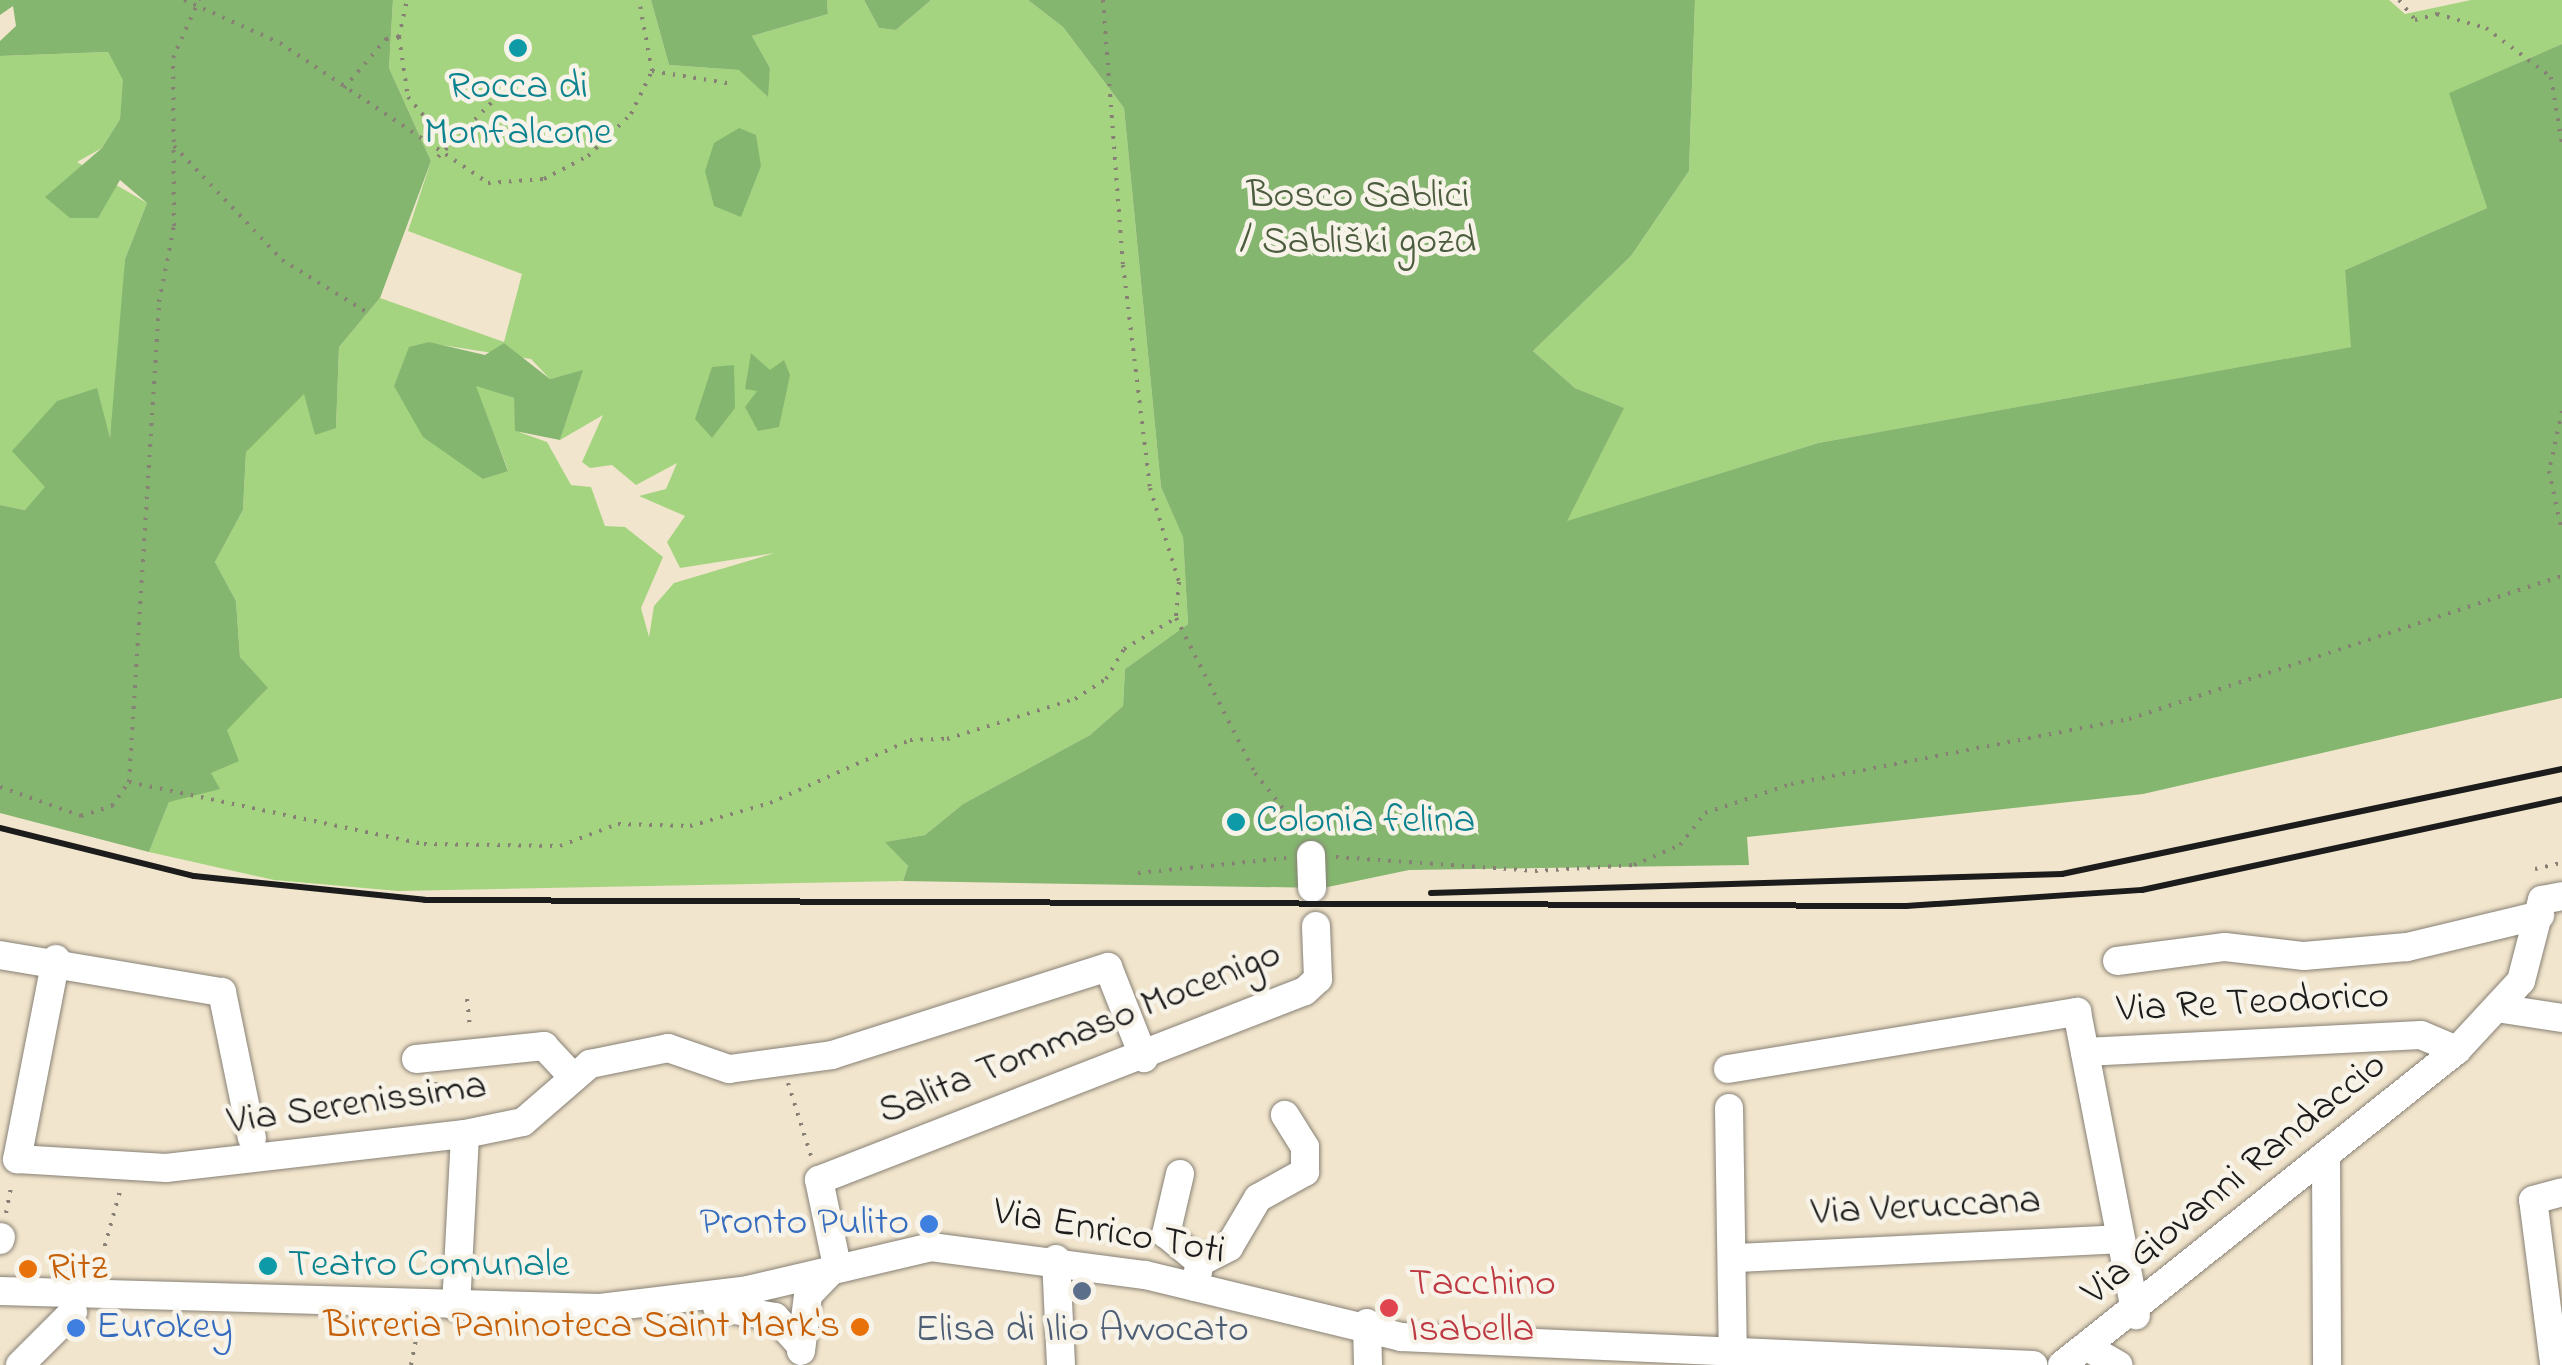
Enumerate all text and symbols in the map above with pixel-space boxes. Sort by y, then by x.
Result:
marker: Rocca di Monfalcone [507,37,529,59]
place label: Rocca di Monfalcone [424,64,612,158]
park label: Bosco Sablici / Sabliški gozd [1240,173,1476,267]
place label: Colonia felina [1256,798,1475,846]
marker: Colonia felina [1225,811,1247,833]
street label: Salita Tommaso Mocenigo [872,931,1288,1137]
street label: Via Re Teodorico [2116,973,2390,1035]
street label: Via Giovanni Randaccio [2073,1043,2397,1317]
street label: Via Serenissima [224,1063,490,1147]
street label: Via Veruccana [1810,1178,2042,1238]
street label: Via Enrico Toti [989,1189,1229,1277]
place label: Pronto Pulito [699,1200,909,1248]
marker: Pronto Pulito [918,1213,940,1235]
place label: Teatro Comunale [288,1242,570,1290]
place label: Ritz [48,1245,108,1293]
marker: Teatro Comunale [257,1255,279,1277]
marker: Ritz [17,1258,39,1280]
place label: Tacchino Isabella [1409,1261,1556,1355]
marker: Elisa di Ilio Avvocato [1071,1280,1093,1302]
marker: Tacchino Isabella [1378,1297,1400,1319]
place label: Birreria Paninoteca Saint Mark's [323,1303,840,1351]
place label: Eurokey [96,1304,233,1352]
place label: Elisa di Ilio Avvocato [915,1307,1249,1355]
marker: Birreria Paninoteca Saint Mark's [849,1316,871,1338]
marker: Eurokey [65,1317,87,1339]

